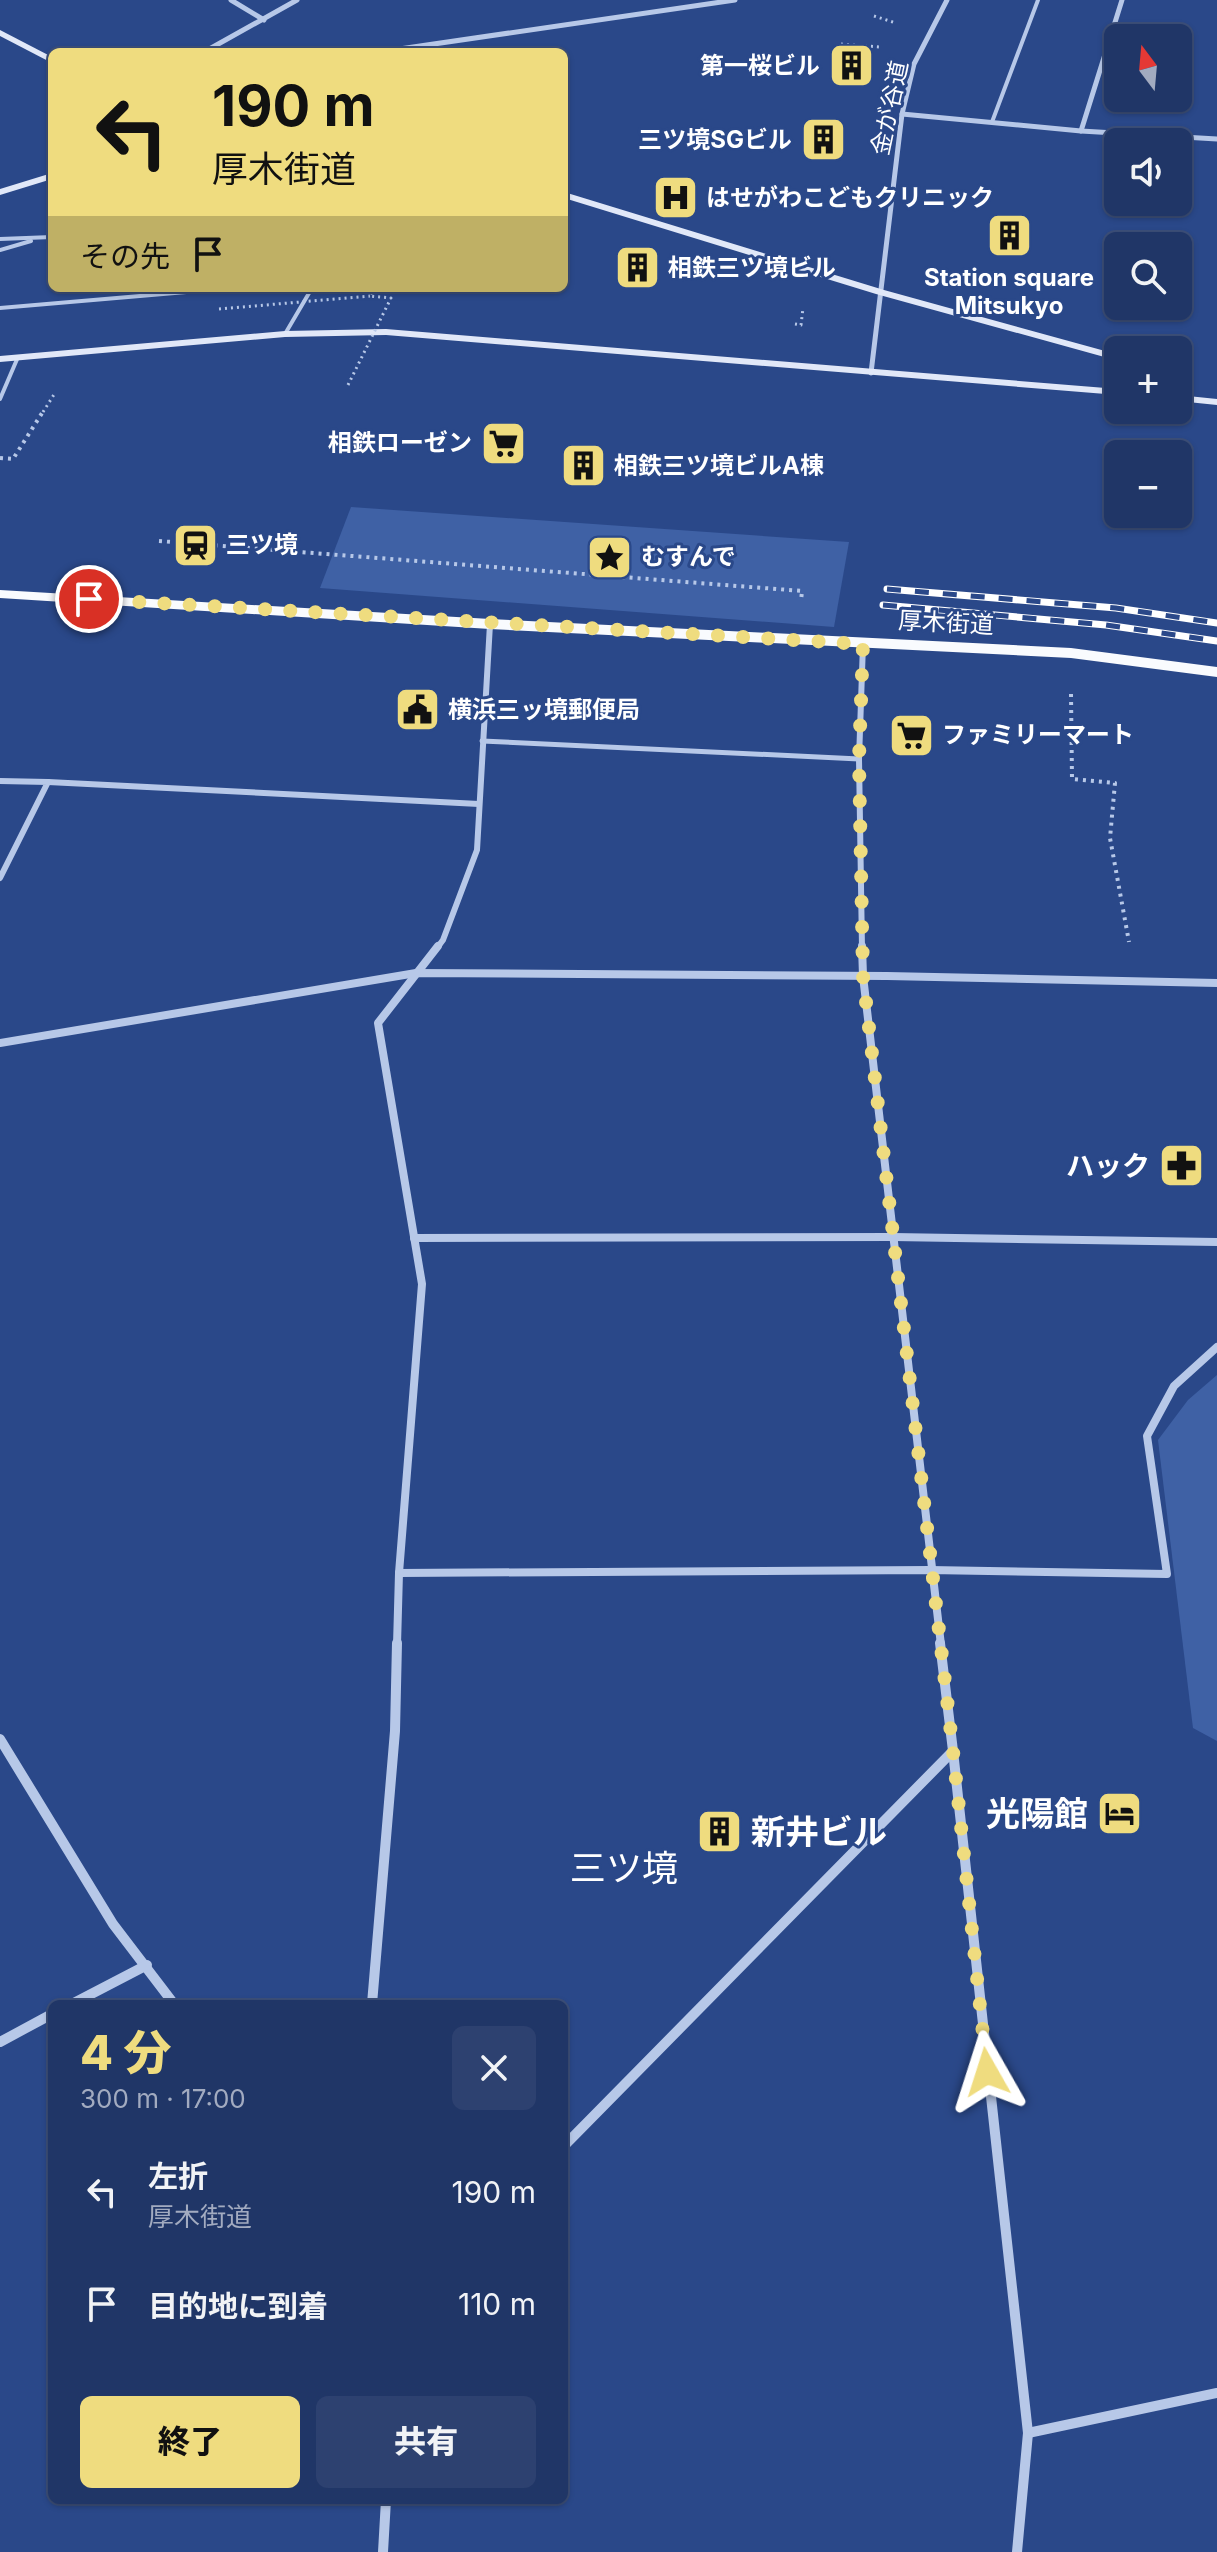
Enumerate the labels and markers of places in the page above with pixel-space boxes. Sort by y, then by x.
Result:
building icon: 第一桜ビル [827,42,875,90]
place label: 第一桜ビル [700,51,820,80]
building icon: 三ツ境SGビル [799,116,847,164]
place label: 三ツ境SGビル [638,125,792,154]
hospital icon: はせがわこどもクリニック [651,174,699,222]
place label: はせがわこどもクリニック [706,183,994,212]
building icon: Station square Mitsukyo [985,212,1033,260]
building icon: 相鉄三ツ境ビル [613,244,661,292]
place label: 相鉄三ツ境ビル [668,253,836,282]
place label: Station square Mitsukyo [924,263,1094,320]
supermarket icon: 相鉄ローゼン [479,419,527,467]
place label: 相鉄ローゼン [328,428,472,457]
building icon: 相鉄三ツ境ビルA棟 [559,442,607,490]
place label: 相鉄三ツ境ビルA棟 [614,451,824,480]
station icon: 三ツ境 [171,521,219,569]
place label: 三ツ境 [226,530,298,559]
place icon: むすんで [586,533,634,581]
place label: むすんで [641,542,736,571]
pin [55,565,123,633]
public building icon: 横浜三ッ境郵便局 [393,686,441,734]
place label: 横浜三ッ境郵便局 [448,695,640,724]
supermarket icon: ファミリーマート [887,711,935,759]
place label: ファミリーマート [942,720,1134,749]
pharmacy icon: ハック [1157,1142,1205,1190]
place label: ハック [1066,1149,1150,1183]
hotel icon: 光陽館 [1095,1790,1143,1838]
place label: 光陽館 [986,1793,1088,1834]
building icon: 新井ビル [696,1808,744,1856]
place label: 新井ビル [751,1811,887,1852]

